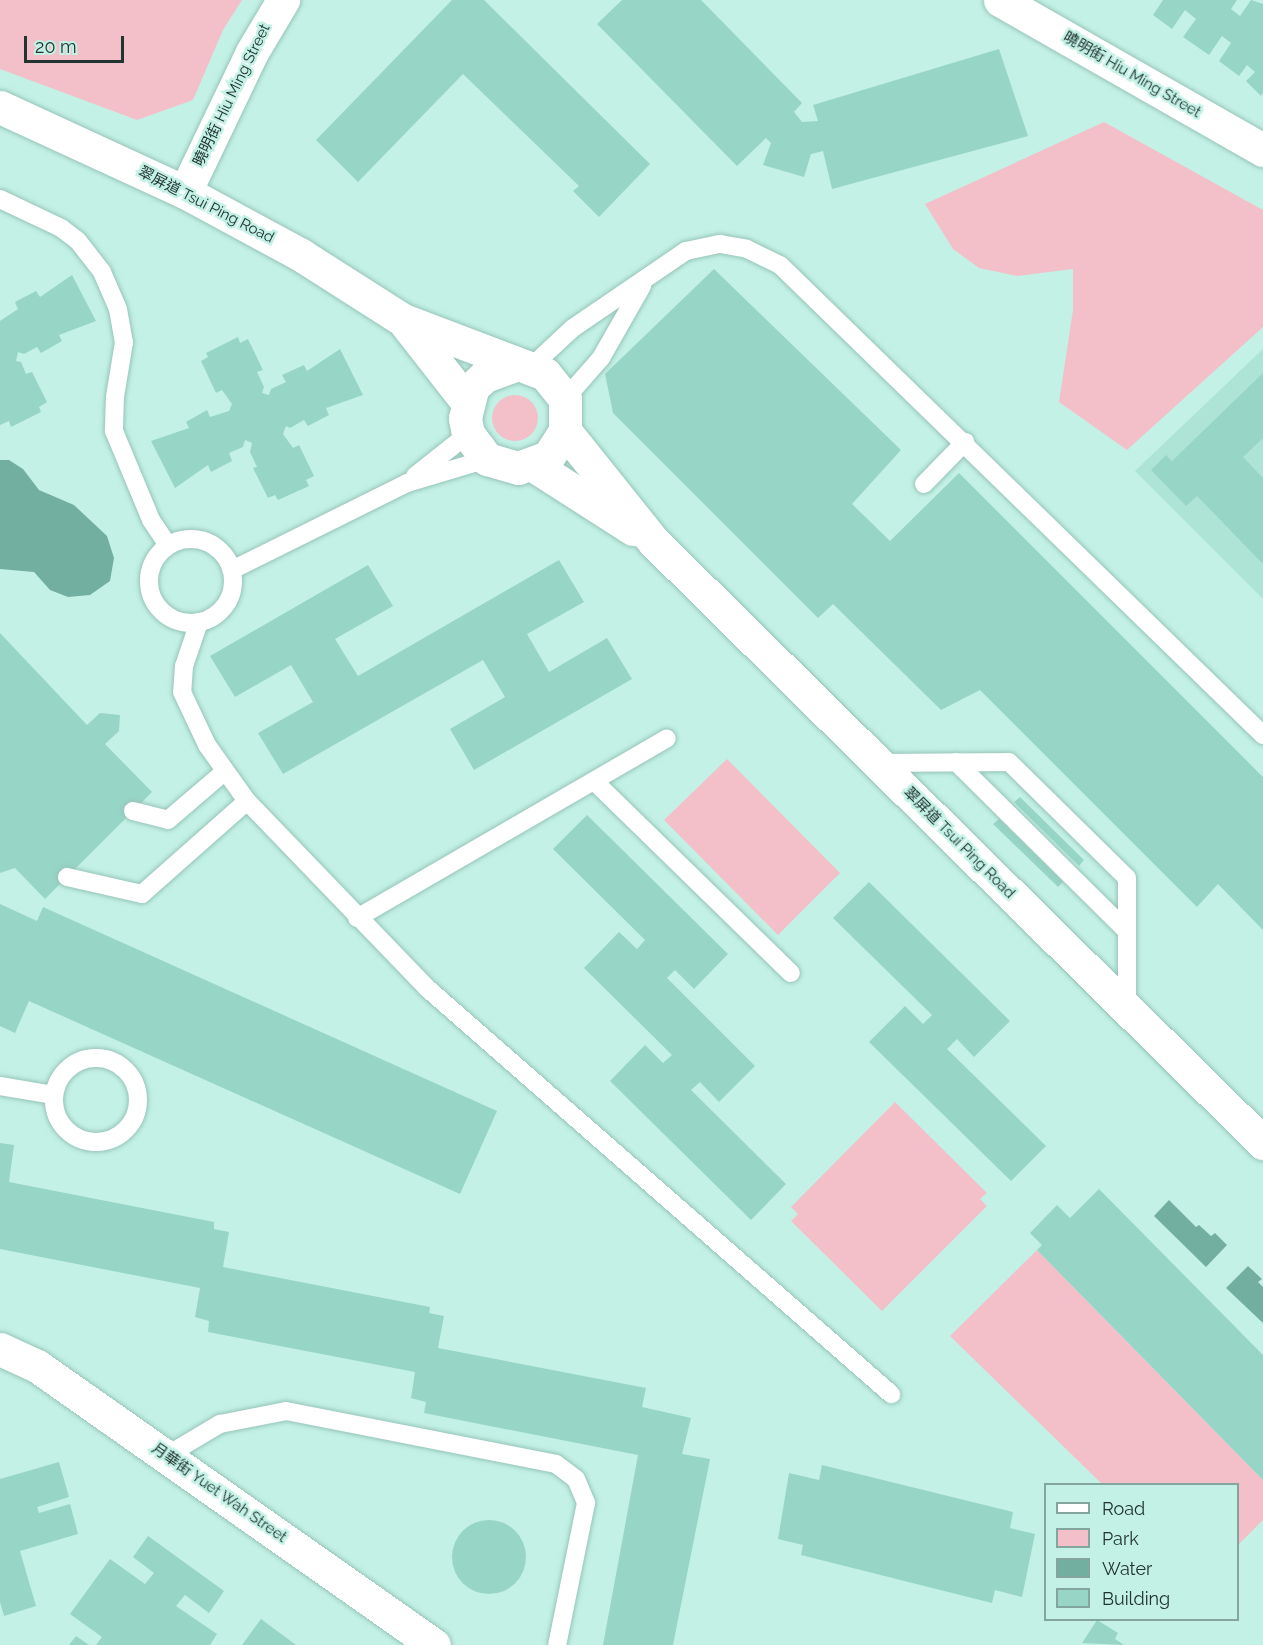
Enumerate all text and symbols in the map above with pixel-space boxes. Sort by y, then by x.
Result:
street label: 曉明街 Hiu Ming Street [190,21,274,169]
scale bar [27,24,128,62]
street label: 曉明街 Hiu Ming Street [1060,28,1204,122]
text: 20 m [35,36,77,57]
street label: 翠屏道 Tsui Ping Road [135,163,277,247]
street label: 翠屏道 Tsui Ping Road [900,784,1018,902]
street label: 月華街 Yuet Wah Street [148,1439,290,1547]
legend [1044,1483,1239,1621]
text: Road [1102,1498,1145,1519]
text: Park [1102,1528,1139,1549]
text: Water [1102,1558,1152,1579]
text: Building [1102,1588,1170,1609]

